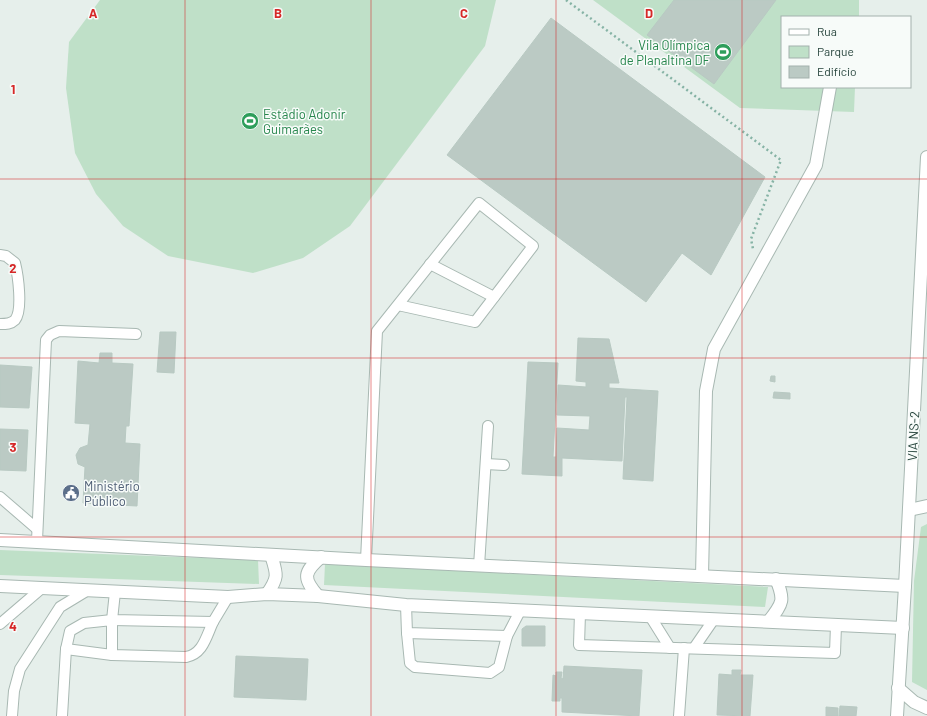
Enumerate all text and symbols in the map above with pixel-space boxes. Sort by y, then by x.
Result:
text: A [89,5,98,21]
text: B [274,5,282,21]
text: C [460,5,468,21]
text: D [645,5,653,21]
legend [781,16,911,88]
text: Rua [817,24,837,38]
place label: Vila Olímpica de Planaltina DF [620,37,711,68]
sports icon: Vila Olímpica de Planaltina DF [713,42,733,62]
text: Parque [817,44,854,58]
text: Edifício [817,64,857,78]
text: 1 [11,81,15,97]
place label: Estádio Adonir Guimarães [263,106,346,137]
sports icon: Estádio Adonir Guimarães [240,111,260,131]
text: 2 [9,260,17,276]
street label: VIA NS-2 [904,411,922,461]
text: 3 [9,439,17,455]
place label: Ministério Público [84,478,140,509]
public building icon: Ministério Público [61,483,81,503]
text: 4 [9,618,17,634]

